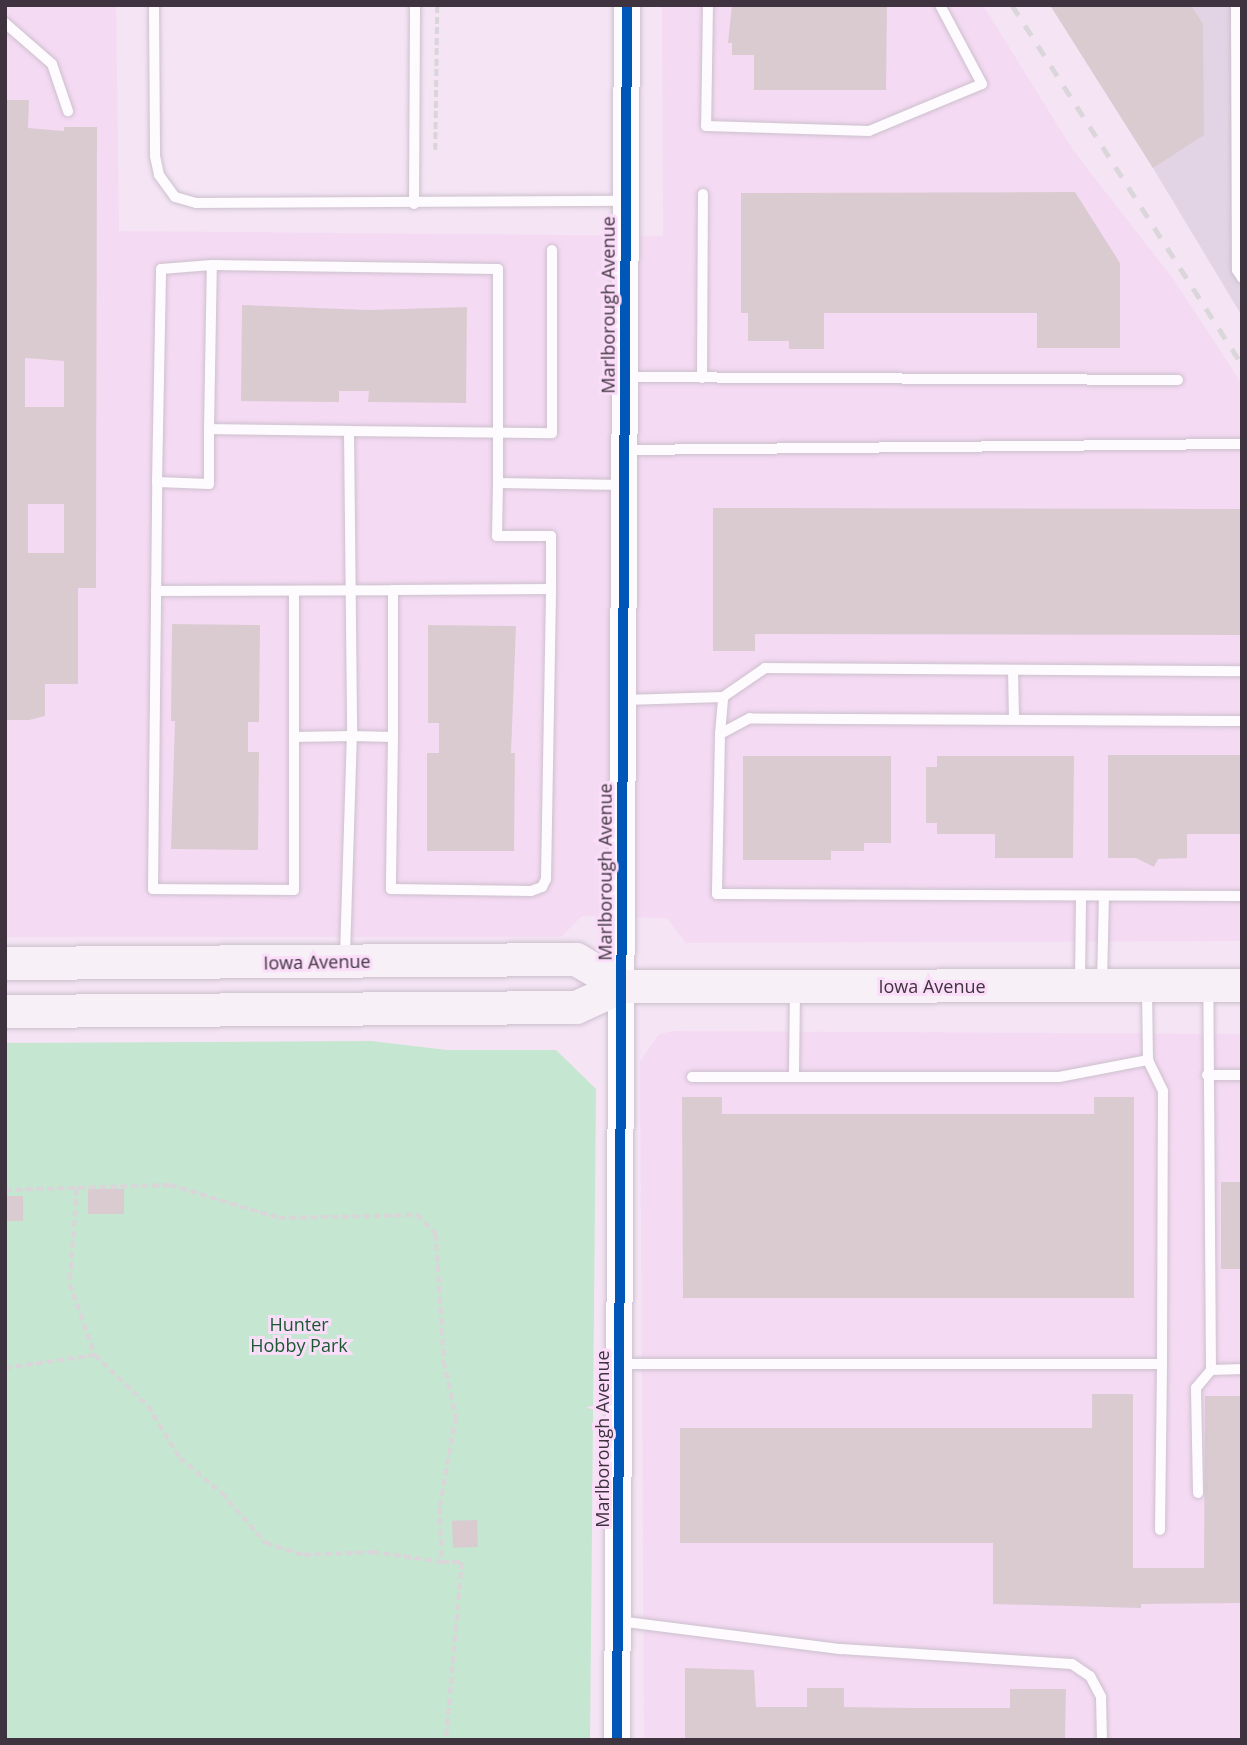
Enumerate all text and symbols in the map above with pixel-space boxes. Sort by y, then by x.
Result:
street label: Marlborough Avenue [597,216,619,394]
street label: Marlborough Avenue [594,783,616,961]
street label: Iowa Avenue [263,950,371,974]
street label: Iowa Avenue [878,975,986,997]
park label: Hunter Hobby Park [250,1314,348,1356]
street label: Marlborough Avenue [591,1350,613,1528]

